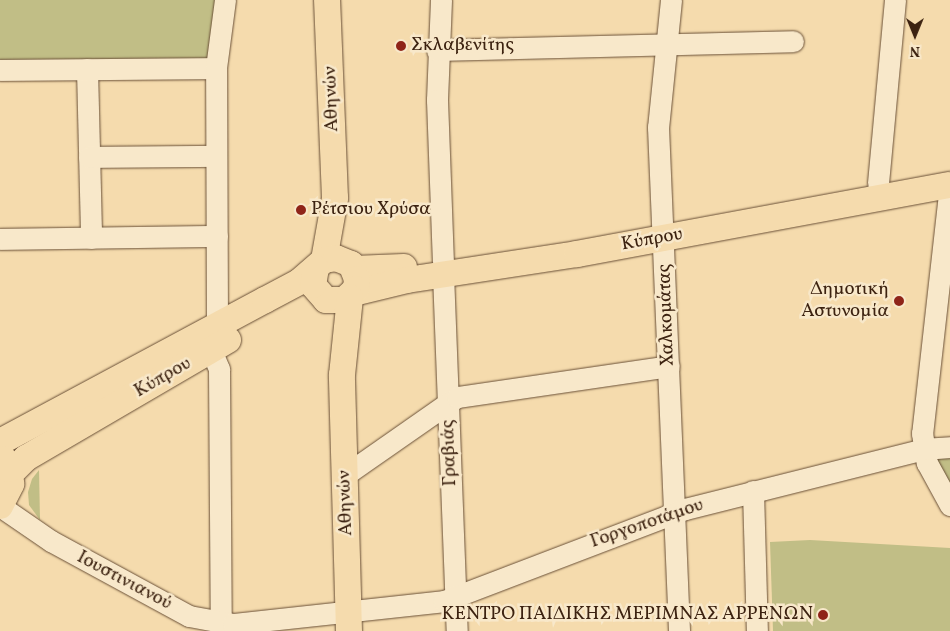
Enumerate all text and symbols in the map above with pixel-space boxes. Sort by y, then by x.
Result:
north arrow [890,10,940,60]
place label: Σκλαβενίτης [411,35,514,57]
marker: Σκλαβενίτης [395,40,407,52]
text: N [910,41,920,60]
street label: Αθηνών [319,66,345,132]
place label: Ρέτσιου Χρύσα [311,199,431,221]
marker: Ρέτσιου Χρύσα [295,204,307,216]
street label: Κύπρου [620,223,684,257]
street label: Χαλκομάτας [654,263,680,367]
place label: Δημοτική Αστυνομία [801,279,889,323]
marker: Δημοτική Αστυνομία [893,295,905,307]
street label: Κύπρου [131,353,195,403]
street label: Γραβιάς [437,419,463,487]
street label: Αθηνών [333,470,359,536]
street label: Γοργοποτάμου [587,494,707,554]
street label: Ιουστινιανού [73,546,175,616]
place label: ΚΕΝΤΡΟ ΠΑΙΔΙΚΗΣ ΜΕΡΙΜΝΑΣ ΑΡΡΕΝΩΝ [442,604,813,626]
marker: ΚΕΝΤΡΟ ΠΑΙΔΙΚΗΣ ΜΕΡΙΜΝΑΣ ΑΡΡΕΝΩΝ [817,609,829,621]

